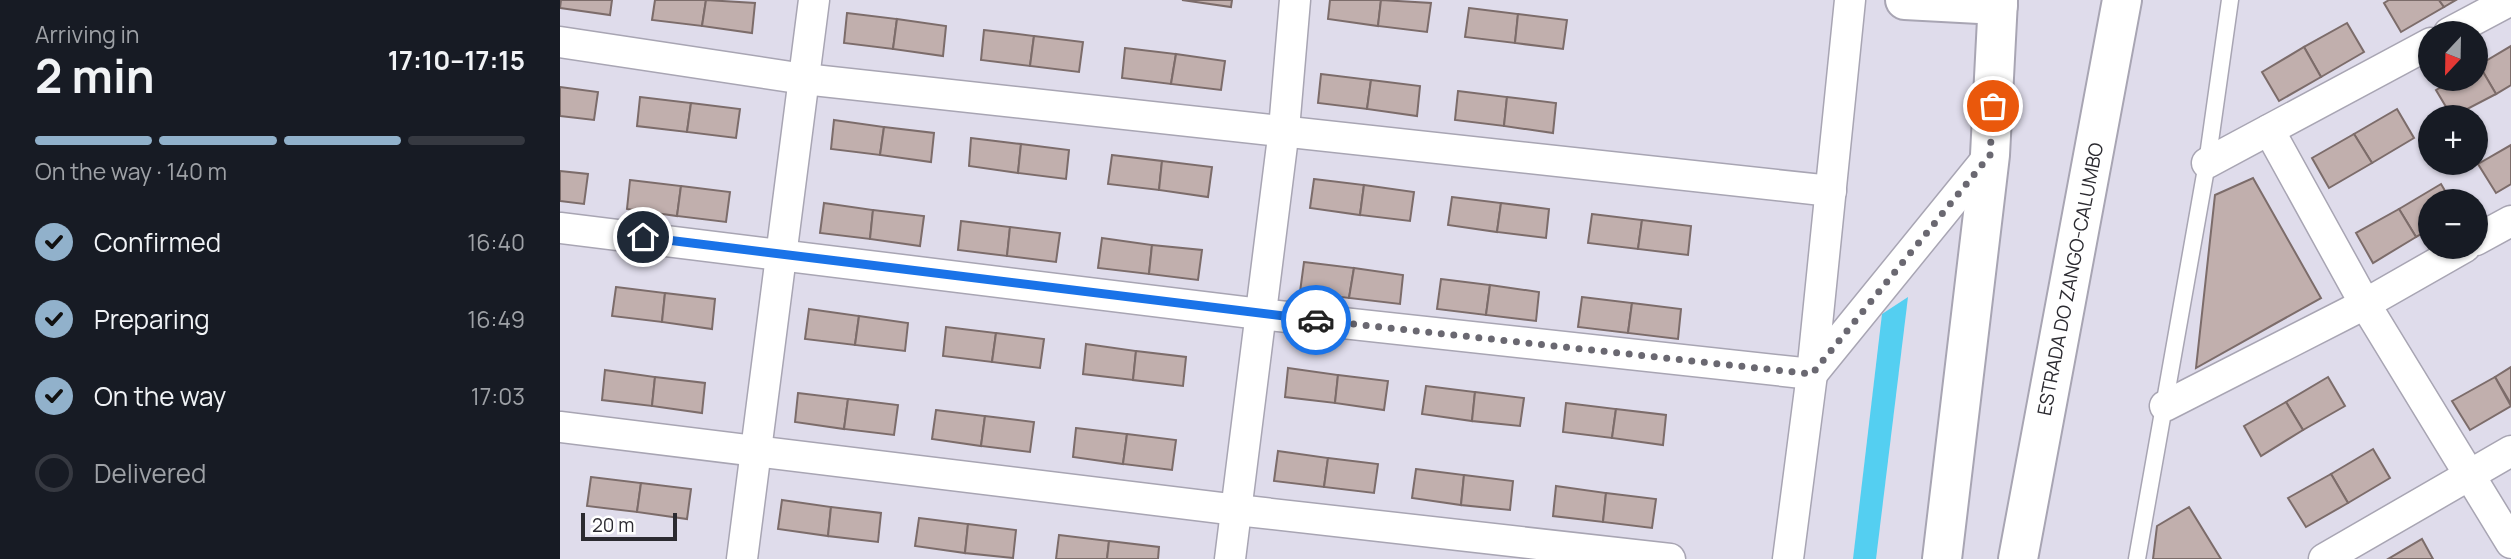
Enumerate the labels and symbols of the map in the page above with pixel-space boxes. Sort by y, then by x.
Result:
north arrow [2418,21,2488,91]
pin [1963,76,2023,136]
street label: ESTRADA DO ZANGO-CALUMBO [2031,140,2109,418]
pin [613,207,673,267]
courier [1281,285,1351,355]
scale bar [581,510,677,542]

